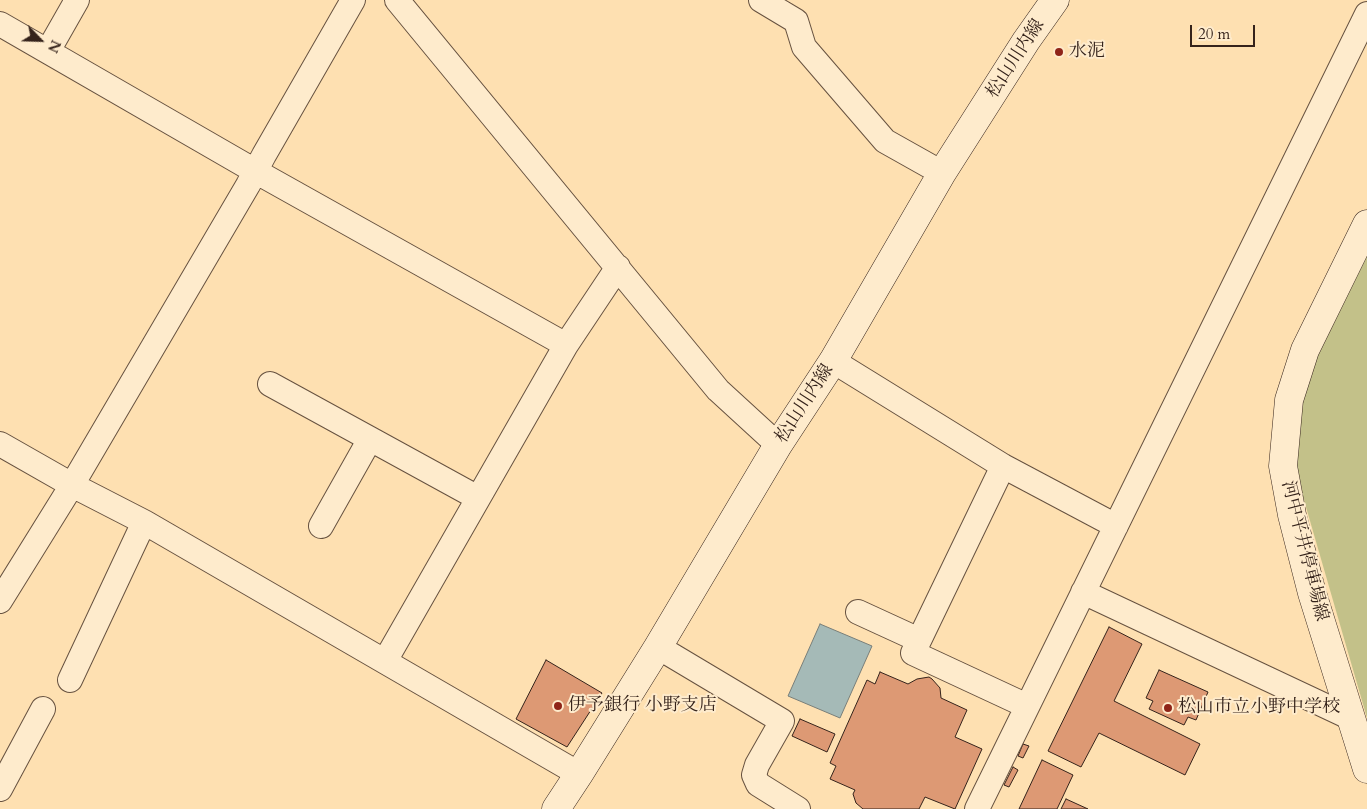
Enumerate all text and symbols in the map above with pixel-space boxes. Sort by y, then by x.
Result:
north arrow [15,15,65,65]
street label: 松山川内線 [982,15,1050,103]
scale bar [1192,15,1257,47]
text: 20 m [1198,24,1230,44]
text: N [43,37,65,56]
place label: 水泥 [1069,41,1105,63]
marker: 水泥 [1053,46,1065,58]
street label: 松山川内線 [771,360,839,448]
street label: 河中平井停車場線 [1276,479,1332,623]
place label: 伊予銀行 小野支店 [568,695,717,717]
place label: 松山市立小野中学校 [1178,697,1340,719]
marker: 伊予銀行 小野支店 [552,700,564,712]
marker: 松山市立小野中学校 [1162,702,1174,714]

